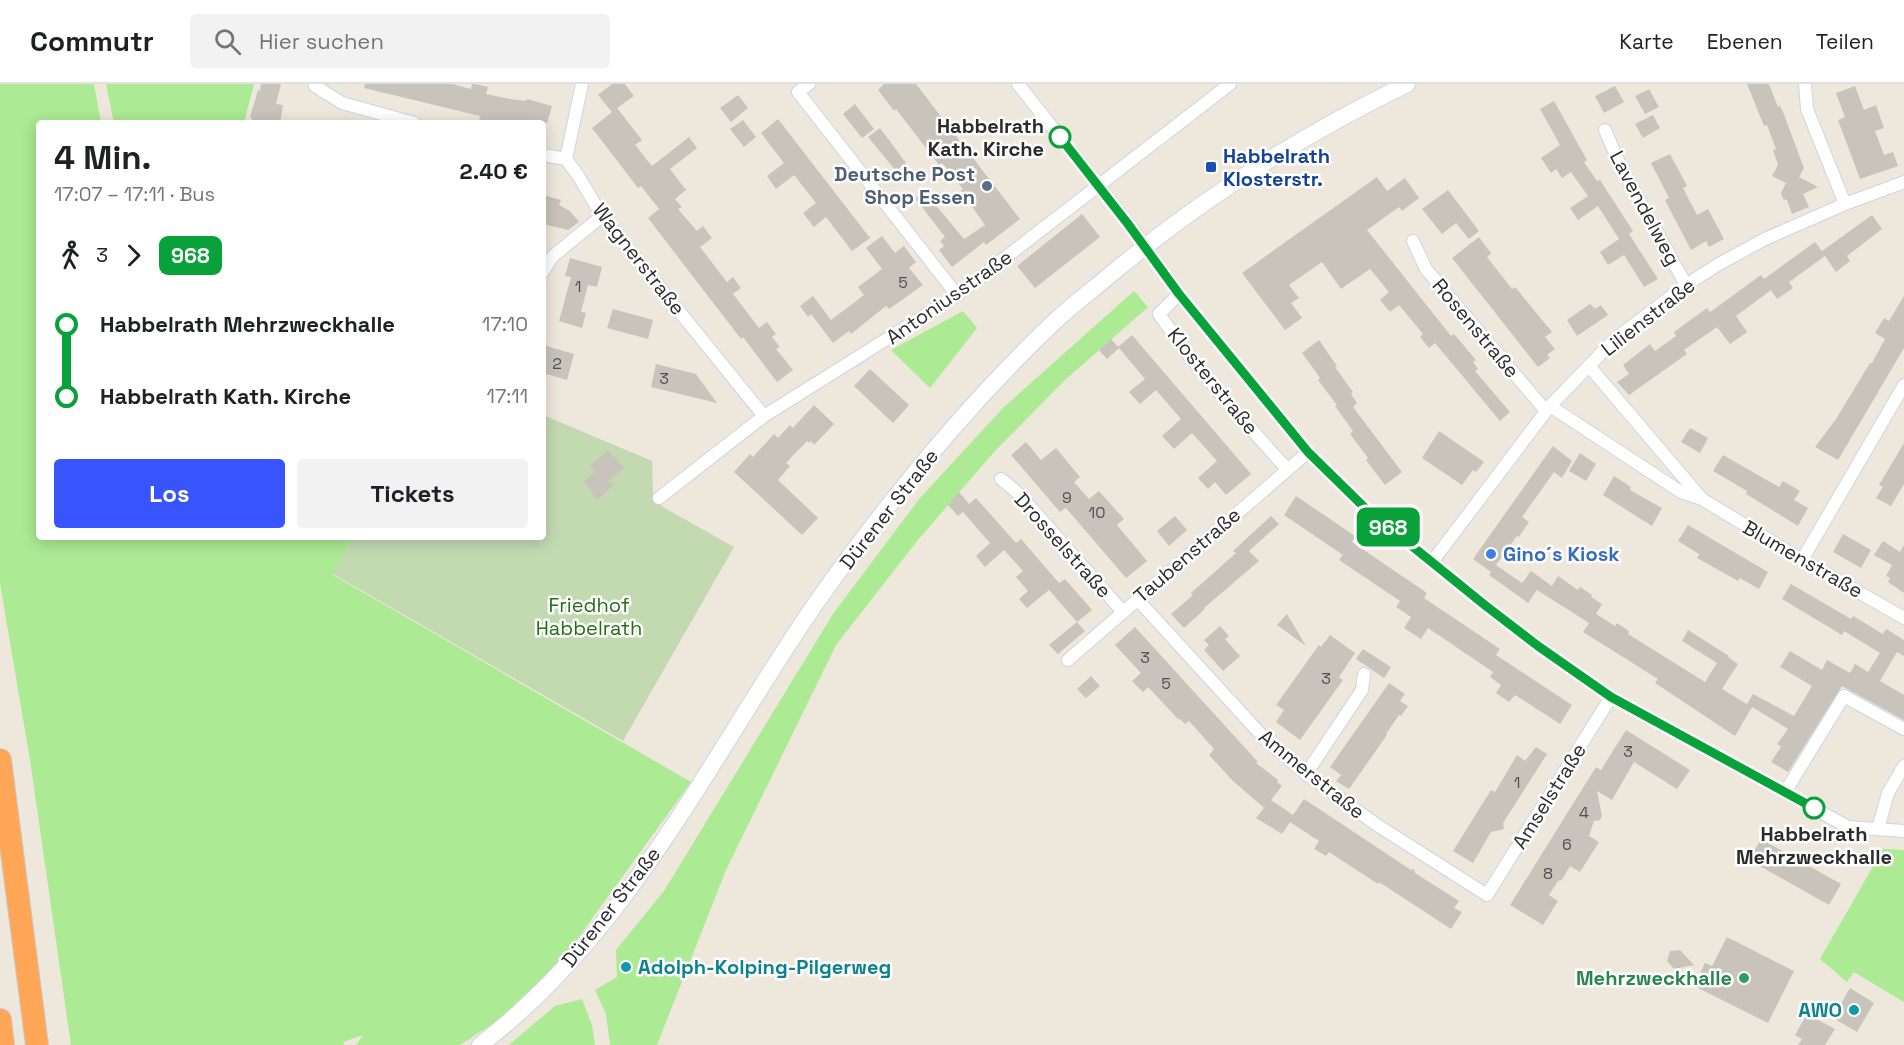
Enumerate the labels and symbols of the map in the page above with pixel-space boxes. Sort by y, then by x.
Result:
place label: Habbelrath Kath. Kirche [928,113,1044,162]
marker: Habbelrath Kath. Kirche [1049,126,1071,148]
place label: Habbelrath Klosterstr. [1223,143,1330,192]
street label: Lavendelweg [1604,146,1686,270]
marker: Habbelrath Klosterstr. [1204,160,1218,174]
place label: Deutsche Post Shop Essen [834,161,975,210]
marker: Deutsche Post Shop Essen [980,179,994,193]
street label: Wagnerstraße [587,198,691,320]
street label: Antoniusstraße [881,244,1017,350]
house number: 5 [898,272,908,293]
street label: Lilienstraße [1596,272,1700,362]
street label: Rosenstraße [1427,273,1525,383]
house number: 1 [575,276,581,297]
street label: Klosterstraße [1162,322,1264,440]
house number: 2 [552,353,562,374]
house number: 3 [659,368,669,389]
street label: Dürener Straße [834,444,944,574]
street label: Drosselstraße [1009,487,1117,603]
house number: 9 [1062,487,1072,508]
house number: 10 [1089,502,1105,523]
street label: Taubenstraße [1128,502,1246,608]
line badge: 968 [1354,508,1422,546]
street label: Blumenstraße [1738,514,1868,604]
place label: Gino´s Kiosk [1503,541,1619,567]
marker: Gino´s Kiosk [1484,547,1498,561]
park label: Friedhof Habbelrath [536,592,642,641]
house number: 3 [1140,647,1150,668]
house number: 3 [1321,668,1331,689]
house number: 5 [1161,673,1171,694]
street label: Ammerstraße [1254,723,1370,825]
street label: Amselstraße [1506,738,1592,854]
house number: 3 [1623,741,1633,762]
house number: 1 [1514,772,1520,793]
marker: Habbelrath Mehrzweckhalle [1803,797,1825,819]
house number: 4 [1579,802,1589,823]
place label: Habbelrath Mehrzweckhalle [1736,821,1892,870]
house number: 6 [1562,834,1572,855]
street label: Dürener Straße [556,842,666,972]
house number: 8 [1543,863,1553,884]
place label: Adolph-Kolping-Pilgerweg [638,954,891,980]
marker: Adolph-Kolping-Pilgerweg [619,960,633,974]
place label: Mehrzweckhalle [1576,965,1732,991]
marker: Mehrzweckhalle [1737,971,1751,985]
place label: AWO [1798,997,1842,1023]
marker: AWO [1847,1003,1861,1017]

